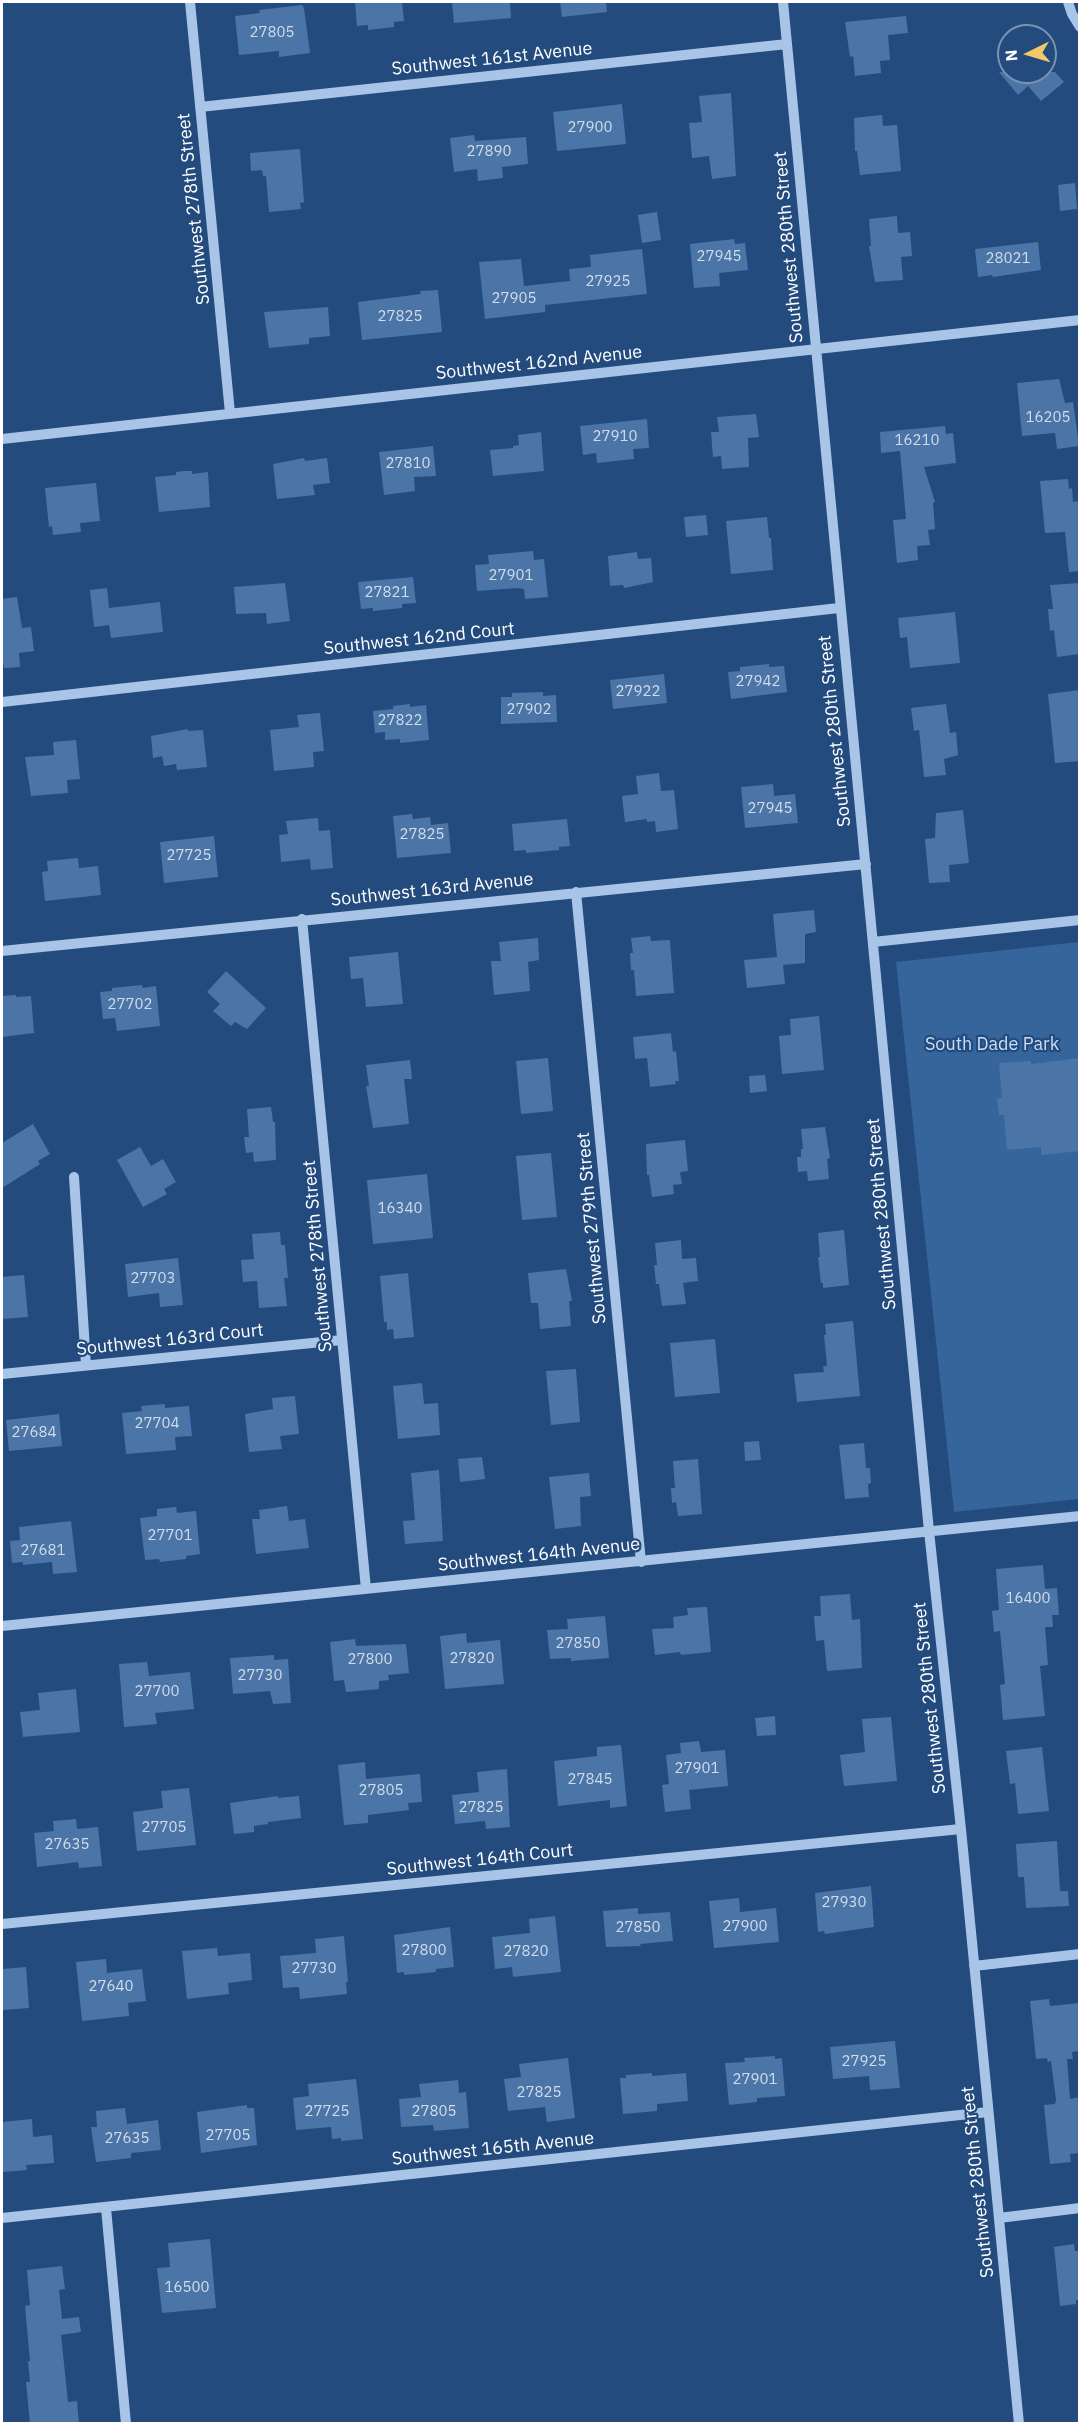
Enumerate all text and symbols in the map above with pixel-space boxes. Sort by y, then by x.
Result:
house number: 27805 [250,24,294,42]
north arrow [997,24,1057,84]
street label: Southwest 161st Avenue [391,38,593,80]
text: N [1001,49,1022,62]
street label: Southwest 278th Street [173,112,215,306]
house number: 27900 [568,119,612,137]
house number: 27890 [467,143,511,161]
street label: Southwest 280th Street [770,150,808,344]
house number: 27945 [697,248,741,266]
house number: 28021 [986,250,1030,268]
house number: 27925 [586,273,630,291]
house number: 27905 [492,290,536,308]
house number: 27825 [378,308,422,326]
street label: Southwest 162nd Avenue [435,341,643,385]
house number: 16205 [1026,409,1070,427]
house number: 27910 [593,428,637,446]
house number: 16210 [895,432,939,450]
house number: 27810 [386,455,430,473]
house number: 27901 [489,567,533,585]
house number: 27821 [365,584,409,602]
street label: Southwest 162nd Court [322,618,516,660]
street label: Southwest 280th Street [814,634,856,828]
house number: 27942 [736,673,780,691]
house number: 27922 [616,683,660,701]
house number: 27902 [507,701,551,719]
house number: 27822 [378,712,422,730]
house number: 27945 [748,800,792,818]
house number: 27825 [400,826,444,844]
house number: 27725 [167,847,211,865]
street label: Southwest 163rd Avenue [330,869,534,911]
house number: 27702 [108,996,152,1014]
park label: South Dade Park [925,1034,1059,1056]
street label: Southwest 280th Street [863,1117,901,1311]
street label: Southwest 279th Street [573,1131,611,1325]
street label: Southwest 278th Street [299,1159,337,1353]
house number: 16340 [378,1200,422,1218]
house number: 27703 [131,1270,175,1288]
street label: Southwest 163rd Court [75,1319,265,1361]
house number: 27704 [135,1415,179,1433]
house number: 27684 [12,1424,56,1442]
house number: 27701 [148,1527,192,1545]
street label: Southwest 164th Avenue [437,1534,641,1576]
house number: 27681 [21,1542,65,1560]
house number: 16400 [1006,1590,1050,1608]
street label: Southwest 280th Street [909,1601,951,1795]
house number: 27850 [556,1635,600,1653]
house number: 27820 [450,1650,494,1668]
house number: 27800 [348,1651,392,1669]
house number: 27730 [238,1667,282,1685]
house number: 27700 [135,1683,179,1701]
house number: 27901 [675,1760,719,1778]
house number: 27845 [568,1771,612,1789]
house number: 27805 [359,1782,403,1800]
house number: 27825 [459,1799,503,1817]
house number: 27705 [142,1819,186,1837]
house number: 27635 [45,1836,89,1854]
street label: Southwest 164th Court [386,1839,574,1881]
house number: 27930 [822,1894,866,1912]
house number: 27900 [723,1918,767,1936]
house number: 27850 [616,1919,660,1937]
house number: 27800 [402,1942,446,1960]
house number: 27820 [504,1943,548,1961]
house number: 27730 [292,1960,336,1978]
house number: 27640 [89,1978,133,1996]
house number: 27925 [842,2053,886,2071]
house number: 27901 [733,2071,777,2089]
house number: 27825 [517,2084,561,2102]
street label: Southwest 280th Street [957,2085,999,2279]
house number: 27725 [305,2103,349,2121]
house number: 27805 [412,2103,456,2121]
house number: 27705 [206,2127,250,2145]
street label: Southwest 165th Avenue [391,2128,595,2170]
house number: 27635 [105,2130,149,2148]
house number: 16500 [165,2279,209,2297]

